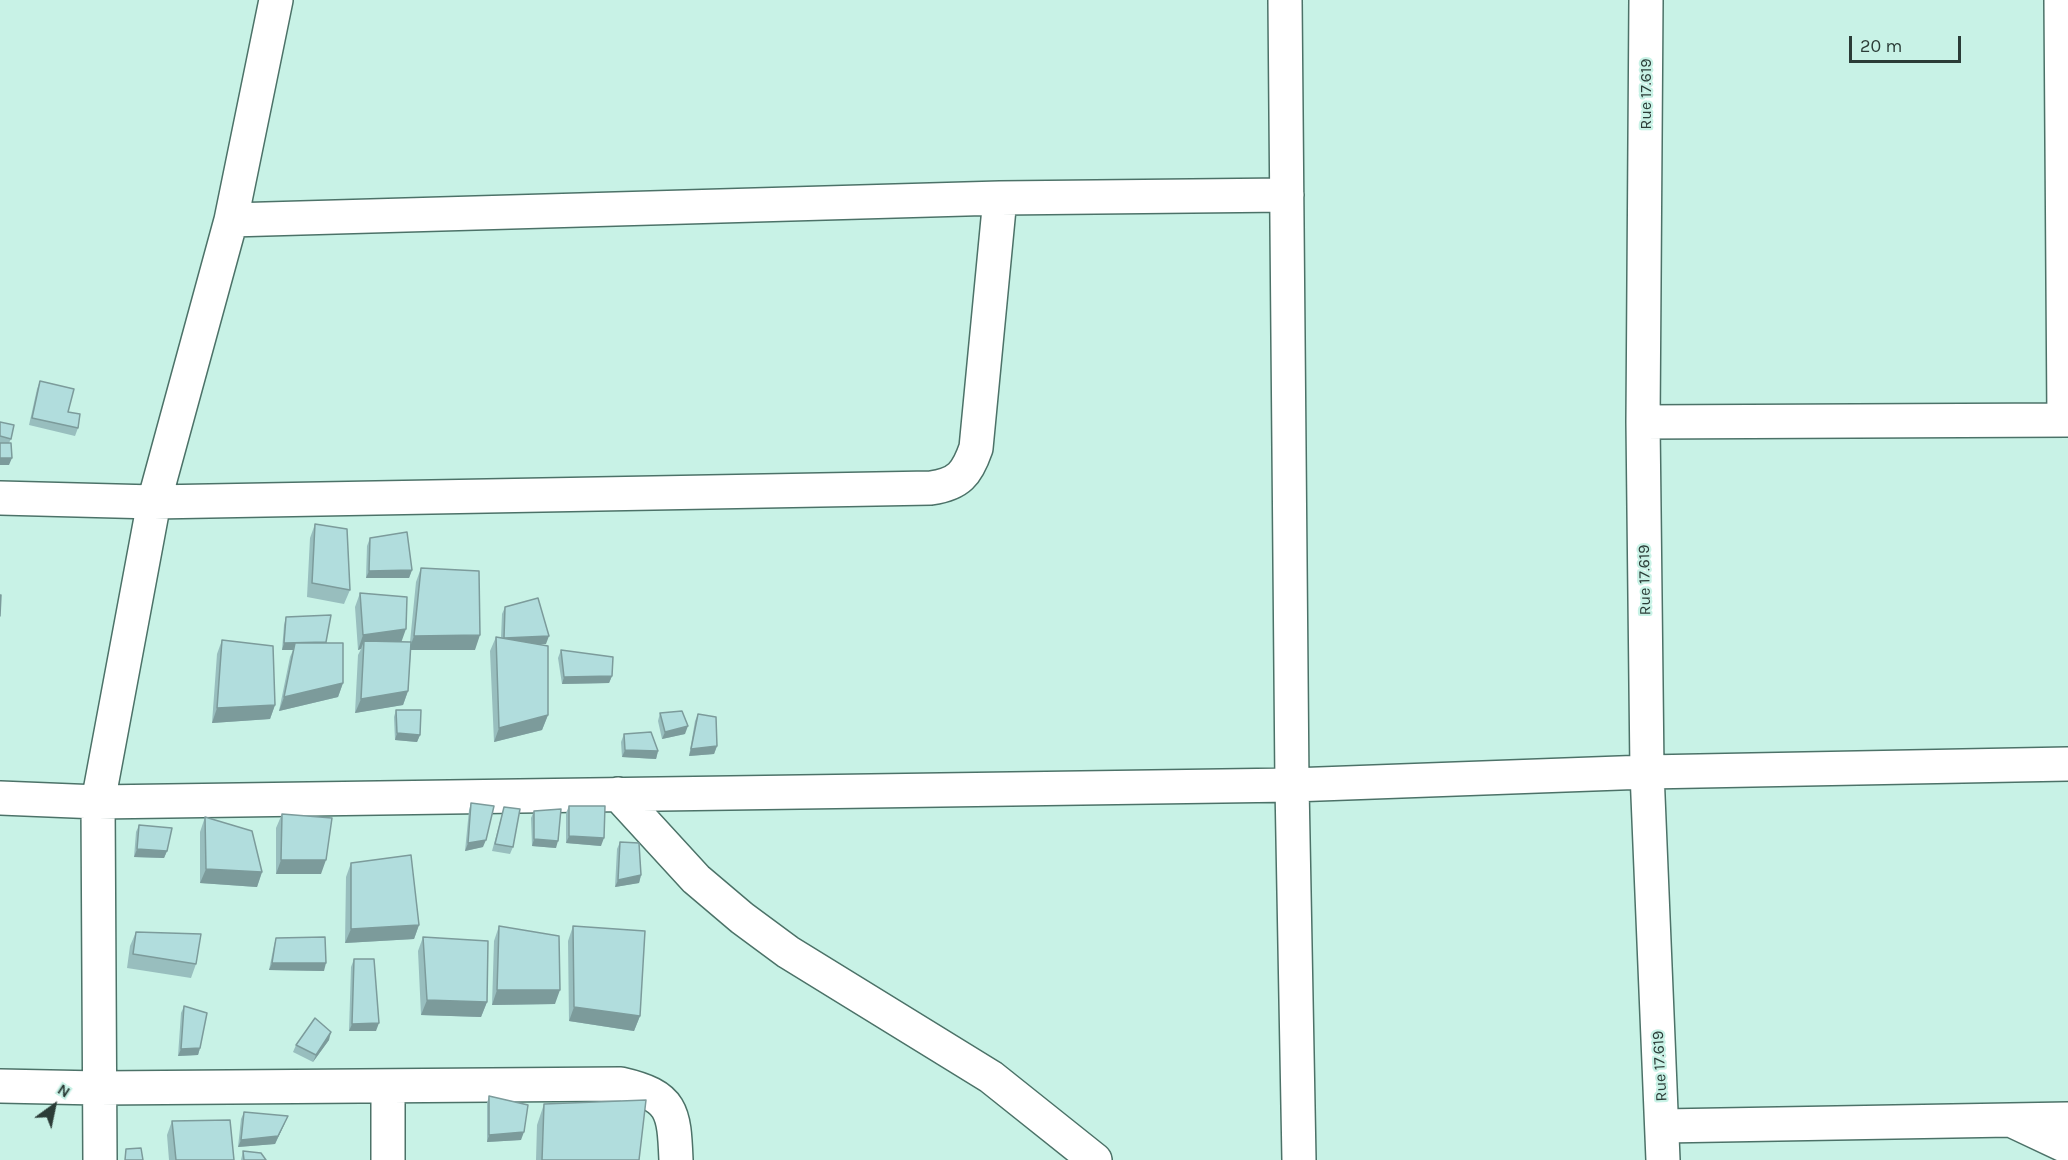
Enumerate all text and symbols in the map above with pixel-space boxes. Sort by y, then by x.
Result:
scale bar [1852,24,1964,62]
text: 20 m [1860,35,1902,57]
street label: Rue 17.619 [1636,59,1656,129]
street label: Rue 17.619 [1635,544,1655,616]
street label: Rue 17.619 [1649,1030,1671,1102]
north arrow [24,1076,84,1136]
text: N [54,1079,74,1102]

